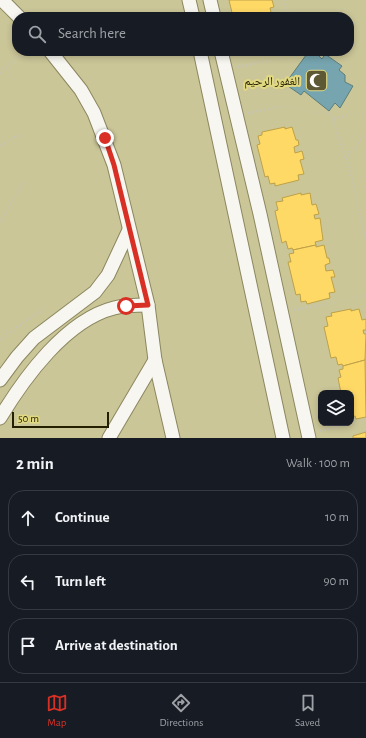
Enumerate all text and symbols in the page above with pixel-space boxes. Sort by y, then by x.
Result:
search box [12,12,354,56]
icon: search [26,23,48,45]
text: Search here [58,26,126,41]
mosque icon: الغفور الرحيم [303,68,329,94]
place label: الغفور الرحيم [244,75,300,89]
route end [96,129,114,147]
route start [117,297,135,315]
map controls [318,390,354,426]
button: layers [318,390,354,426]
scale bar [12,410,109,429]
text: 50 m [18,413,39,424]
text: 2 min [16,455,54,472]
text: Walk · 100 m [286,457,350,470]
icon: ahead [17,507,39,529]
text: Continue [55,510,110,525]
text: 10 m [325,511,349,524]
icon: left [17,571,39,593]
text: Turn left [55,574,106,589]
text: 90 m [323,575,349,588]
icon: arrive [17,635,39,657]
text: Arrive at destination [55,638,178,653]
tab: Map [46,692,68,729]
tab: Directions [159,692,203,729]
tab: Saved [295,692,320,729]

